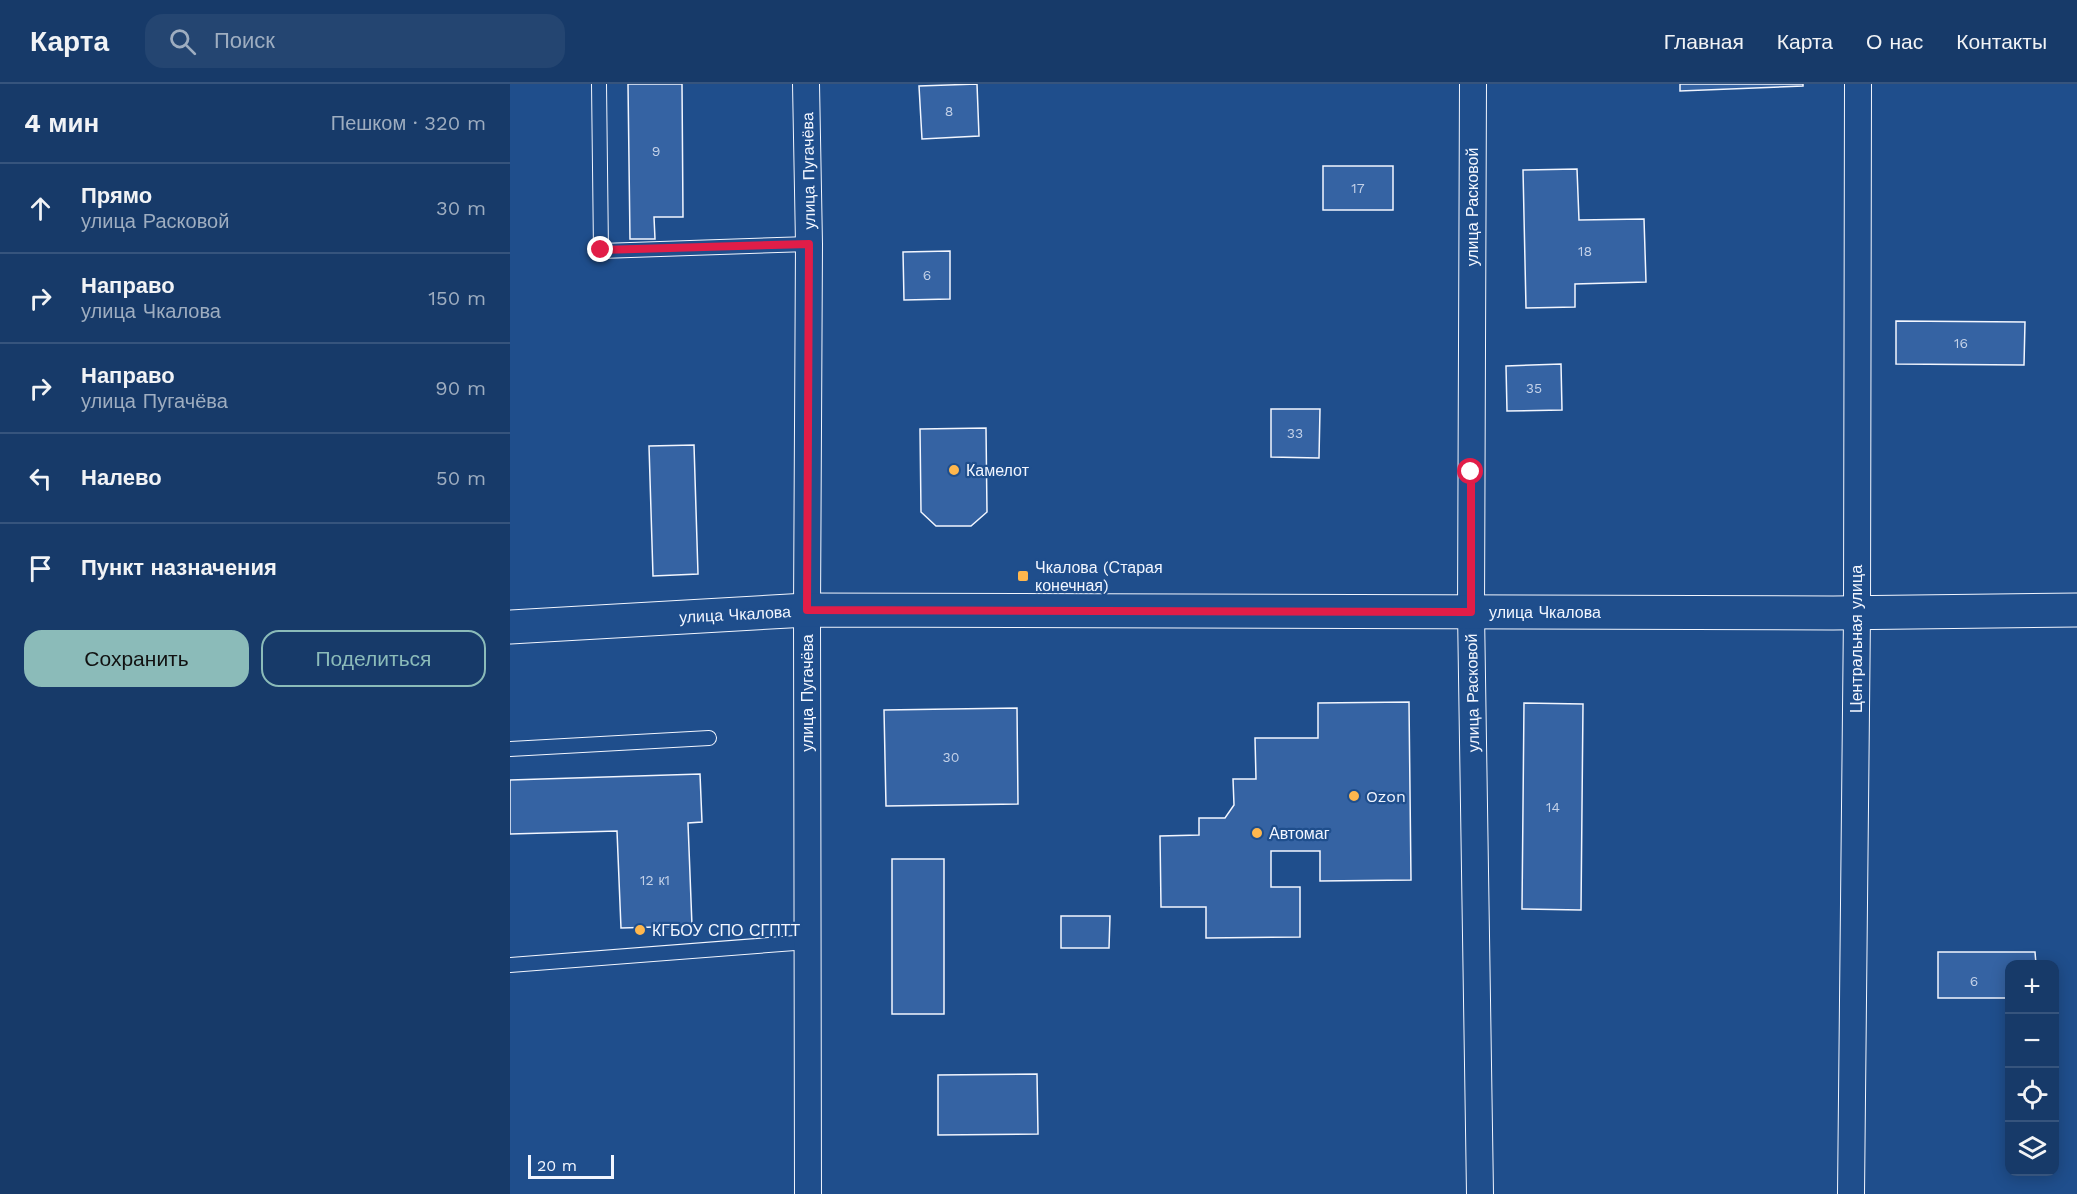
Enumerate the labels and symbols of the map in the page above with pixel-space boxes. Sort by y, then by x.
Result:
house number: 8 [945,103,953,119]
street label: улица Пугачёва [798,112,819,230]
house number: 9 [652,143,660,159]
street label: улица Расковой [1463,148,1482,266]
house number: 17 [1351,180,1365,196]
route end [587,236,613,262]
house number: 18 [1578,243,1592,259]
house number: 6 [923,267,931,283]
house number: 16 [1954,335,1968,351]
house number: 35 [1526,380,1542,396]
house number: 33 [1287,425,1303,441]
route start [1457,458,1483,484]
place label: Камелот [966,461,1030,480]
marker: Камелот [947,463,961,477]
place label: Чкалова (Старая конечная) [1035,558,1163,595]
street label: Центральная улица [1847,565,1866,713]
marker: Чкалова (Старая конечная) [1016,569,1030,583]
street label: улица Чкалова [679,602,792,627]
street label: улица Чкалова [1489,603,1601,622]
street label: улица Расковой [1462,633,1483,753]
street label: улица Пугачёва [798,634,817,752]
house number: 30 [943,749,959,765]
place label: Ozon [1366,787,1406,806]
marker: Ozon [1347,789,1361,803]
house number: 14 [1546,799,1560,815]
place label: Автомаг [1269,824,1330,843]
marker: Автомаг [1250,826,1264,840]
house number: 12 к1 [640,872,670,888]
place label: КГБОУ СПО СГПТТ [652,921,800,940]
marker: КГБОУ СПО СГПТТ [633,923,647,937]
house number: 6 [1970,973,1978,989]
scale bar [528,1152,614,1180]

